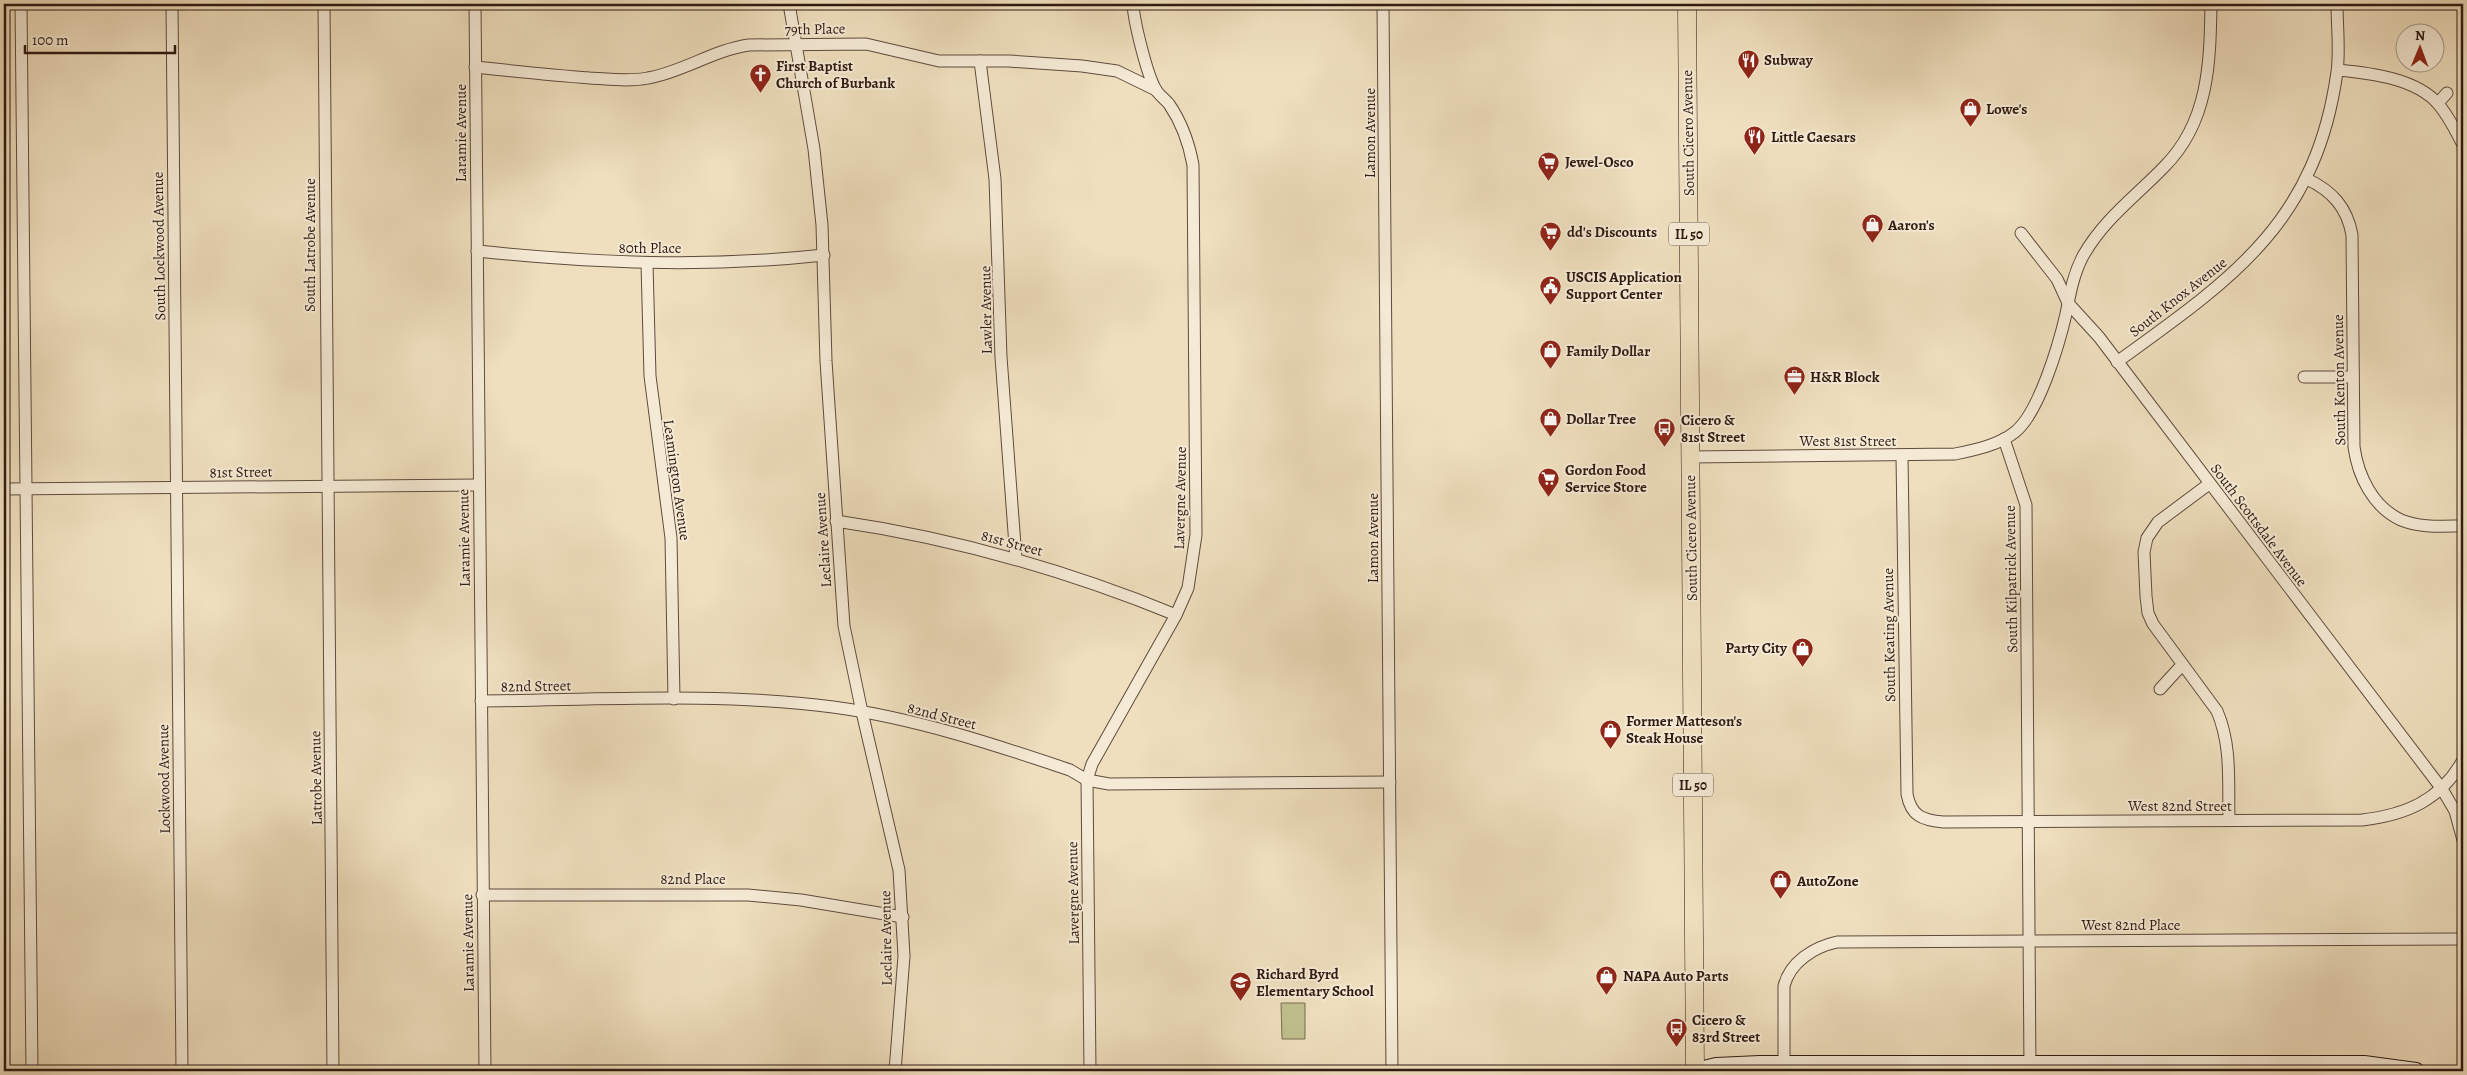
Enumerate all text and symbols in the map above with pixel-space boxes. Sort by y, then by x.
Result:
street label: 79th Place [784,18,846,40]
scale bar [25,22,175,54]
north arrow [2394,22,2444,72]
text: N [2415,26,2425,45]
text: 100 m [32,30,69,50]
restaurant icon: Subway [1736,48,1760,79]
place label: Subway [1764,50,1814,70]
place label: First Baptist Church of Burbank [776,56,895,93]
church icon: First Baptist Church of Burbank [748,63,772,94]
street label: South Cicero Avenue [1677,70,1699,196]
street label: Laramie Avenue [451,84,471,182]
street label: Lamon Avenue [1360,88,1380,178]
shop icon: Lowe's [1958,97,1982,128]
place label: Lowe's [1986,99,2028,119]
restaurant icon: Little Caesars [1743,125,1767,156]
place label: Little Caesars [1771,127,1856,147]
supermarket icon: Jewel-Osco [1537,150,1561,181]
place label: Jewel-Osco [1565,152,1634,172]
street label: South Lockwood Avenue [148,171,170,321]
street label: South Latrobe Avenue [300,178,320,312]
shop icon: Aaron's [1860,213,1884,244]
place label: Aaron's [1887,215,1935,235]
supermarket icon: dd's Discounts [1539,220,1563,251]
place label: dd's Discounts [1567,222,1657,242]
road number: IL 50 [1669,222,1709,245]
street label: 80th Place [619,238,682,258]
street label: South Knox Avenue [2125,252,2231,341]
street label: Lawler Avenue [975,265,997,354]
place label: USCIS Application Support Center [1566,267,1683,304]
public building icon: USCIS Application Support Center [1538,274,1562,305]
street label: South Kenton Avenue [2328,314,2350,446]
shop icon: Family Dollar [1538,339,1562,370]
place label: Family Dollar [1566,341,1650,361]
office icon: H&R Block [1782,365,1806,396]
place label: H&R Block [1810,367,1880,387]
shop icon: Dollar Tree [1538,407,1562,438]
place label: Dollar Tree [1566,409,1636,429]
place label: Cicero & 81st Street [1681,410,1745,447]
bus stop icon: Cicero & 81st Street [1653,417,1677,448]
street label: Leamington Avenue [659,418,695,542]
street label: West 81st Street [1799,431,1896,451]
street label: Lavergne Avenue [1169,446,1191,550]
street label: South Scottsdale Avenue [2206,459,2312,591]
place label: Gordon Food Service Store [1565,460,1647,497]
street label: 81st Street [209,461,273,483]
supermarket icon: Gordon Food Service Store [1537,467,1561,498]
street label: South Cicero Avenue [1680,475,1702,601]
street label: Laramie Avenue [453,488,475,587]
street label: Leclaire Avenue [810,491,836,588]
street label: Lamon Avenue [1363,493,1383,583]
street label: South Kilpatrick Avenue [2000,505,2022,653]
street label: 81st Street [979,525,1045,561]
street label: South Keating Avenue [1878,567,1900,702]
shop icon: Party City [1791,636,1815,667]
place label: Party City [1725,638,1788,658]
street label: 82nd Street [501,675,571,697]
street label: 82nd Street [905,698,979,734]
place label: Former Matteson's Steak House [1626,711,1742,748]
shop icon: Former Matteson's Steak House [1598,718,1622,749]
street label: Lockwood Avenue [153,724,175,834]
street label: Latrobe Avenue [305,730,327,825]
road number: IL 50 [1673,774,1713,796]
street label: West 82nd Street [2127,796,2232,816]
street label: Lavergne Avenue [1062,841,1084,945]
street label: 82nd Place [660,869,726,889]
shop icon: AutoZone [1769,869,1793,900]
place label: AutoZone [1796,871,1859,891]
street label: Leclaire Avenue [875,890,897,986]
street label: Laramie Avenue [457,893,479,992]
street label: West 82nd Place [2081,915,2181,935]
place label: Richard Byrd Elementary School [1256,964,1374,1001]
shop icon: NAPA Auto Parts [1595,964,1619,995]
place label: NAPA Auto Parts [1623,966,1729,986]
school or university icon: Richard Byrd Elementary School [1228,971,1252,1002]
place label: Cicero & 83rd Street [1692,1010,1760,1047]
bus stop icon: Cicero & 83rd Street [1664,1017,1688,1048]

